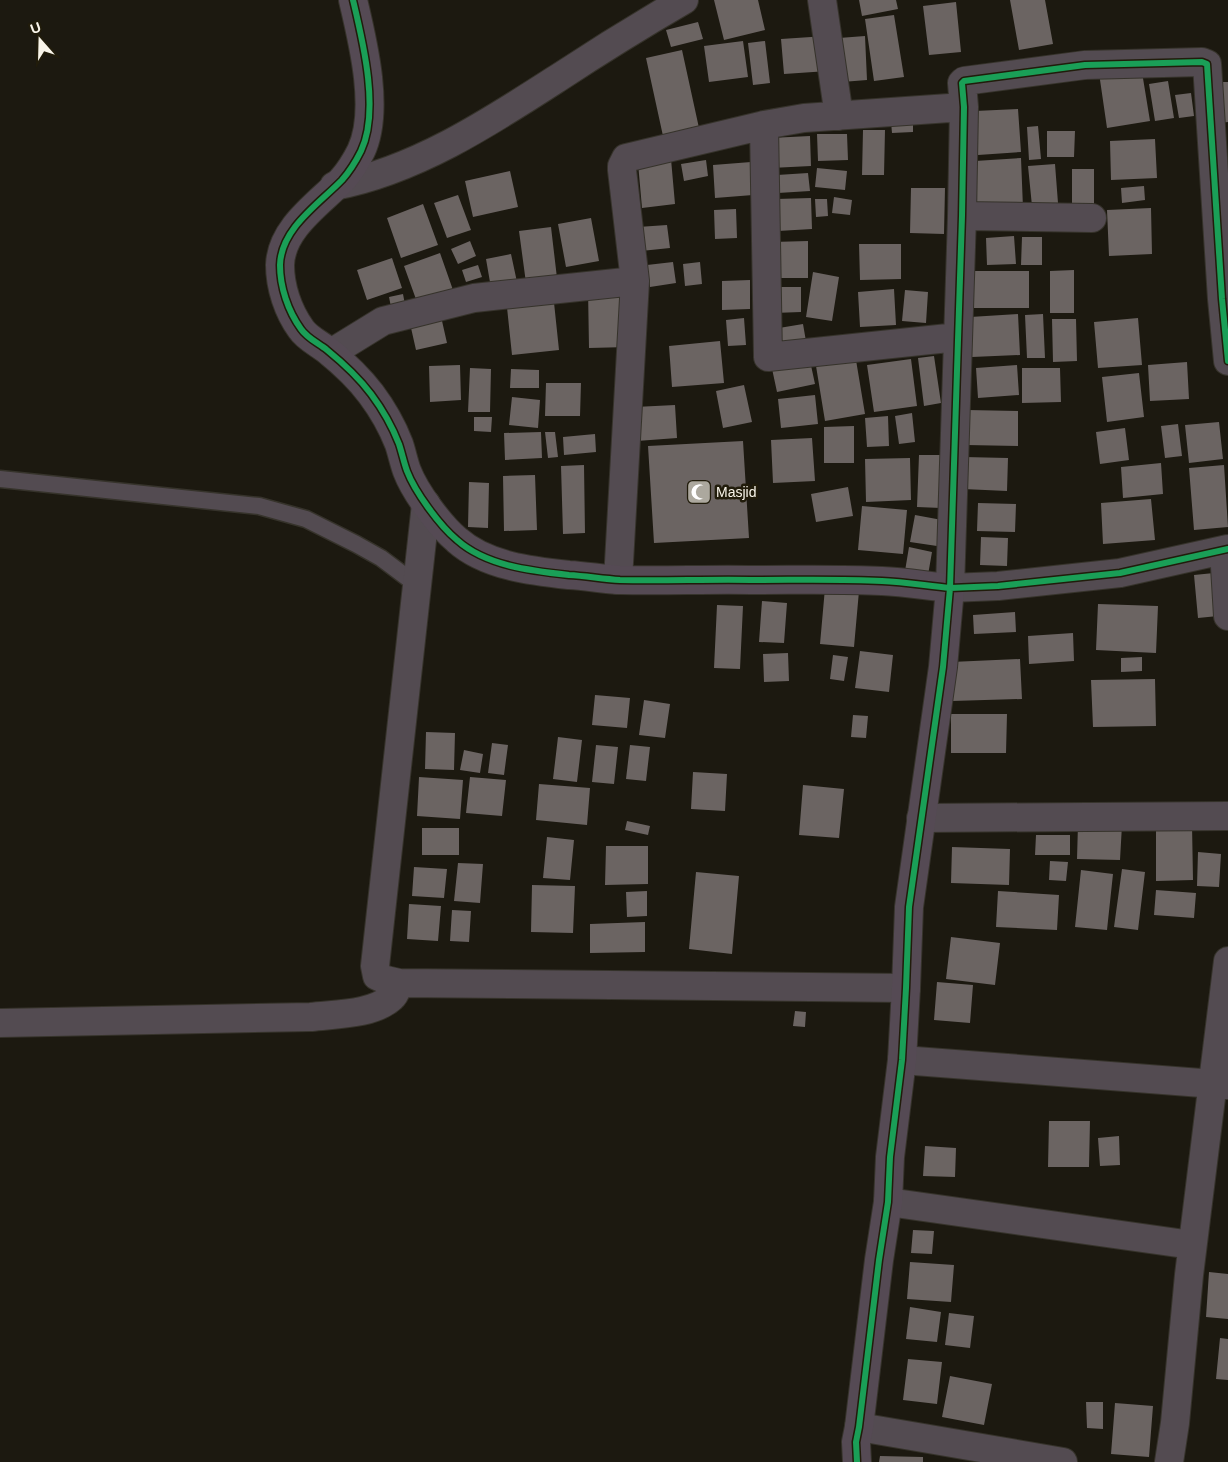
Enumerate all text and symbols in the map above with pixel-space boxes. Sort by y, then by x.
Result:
north arrow [15,15,65,65]
text: U [28,19,43,37]
mosque icon: Masjid [686,479,712,505]
place label: Masjid [716,484,756,500]

